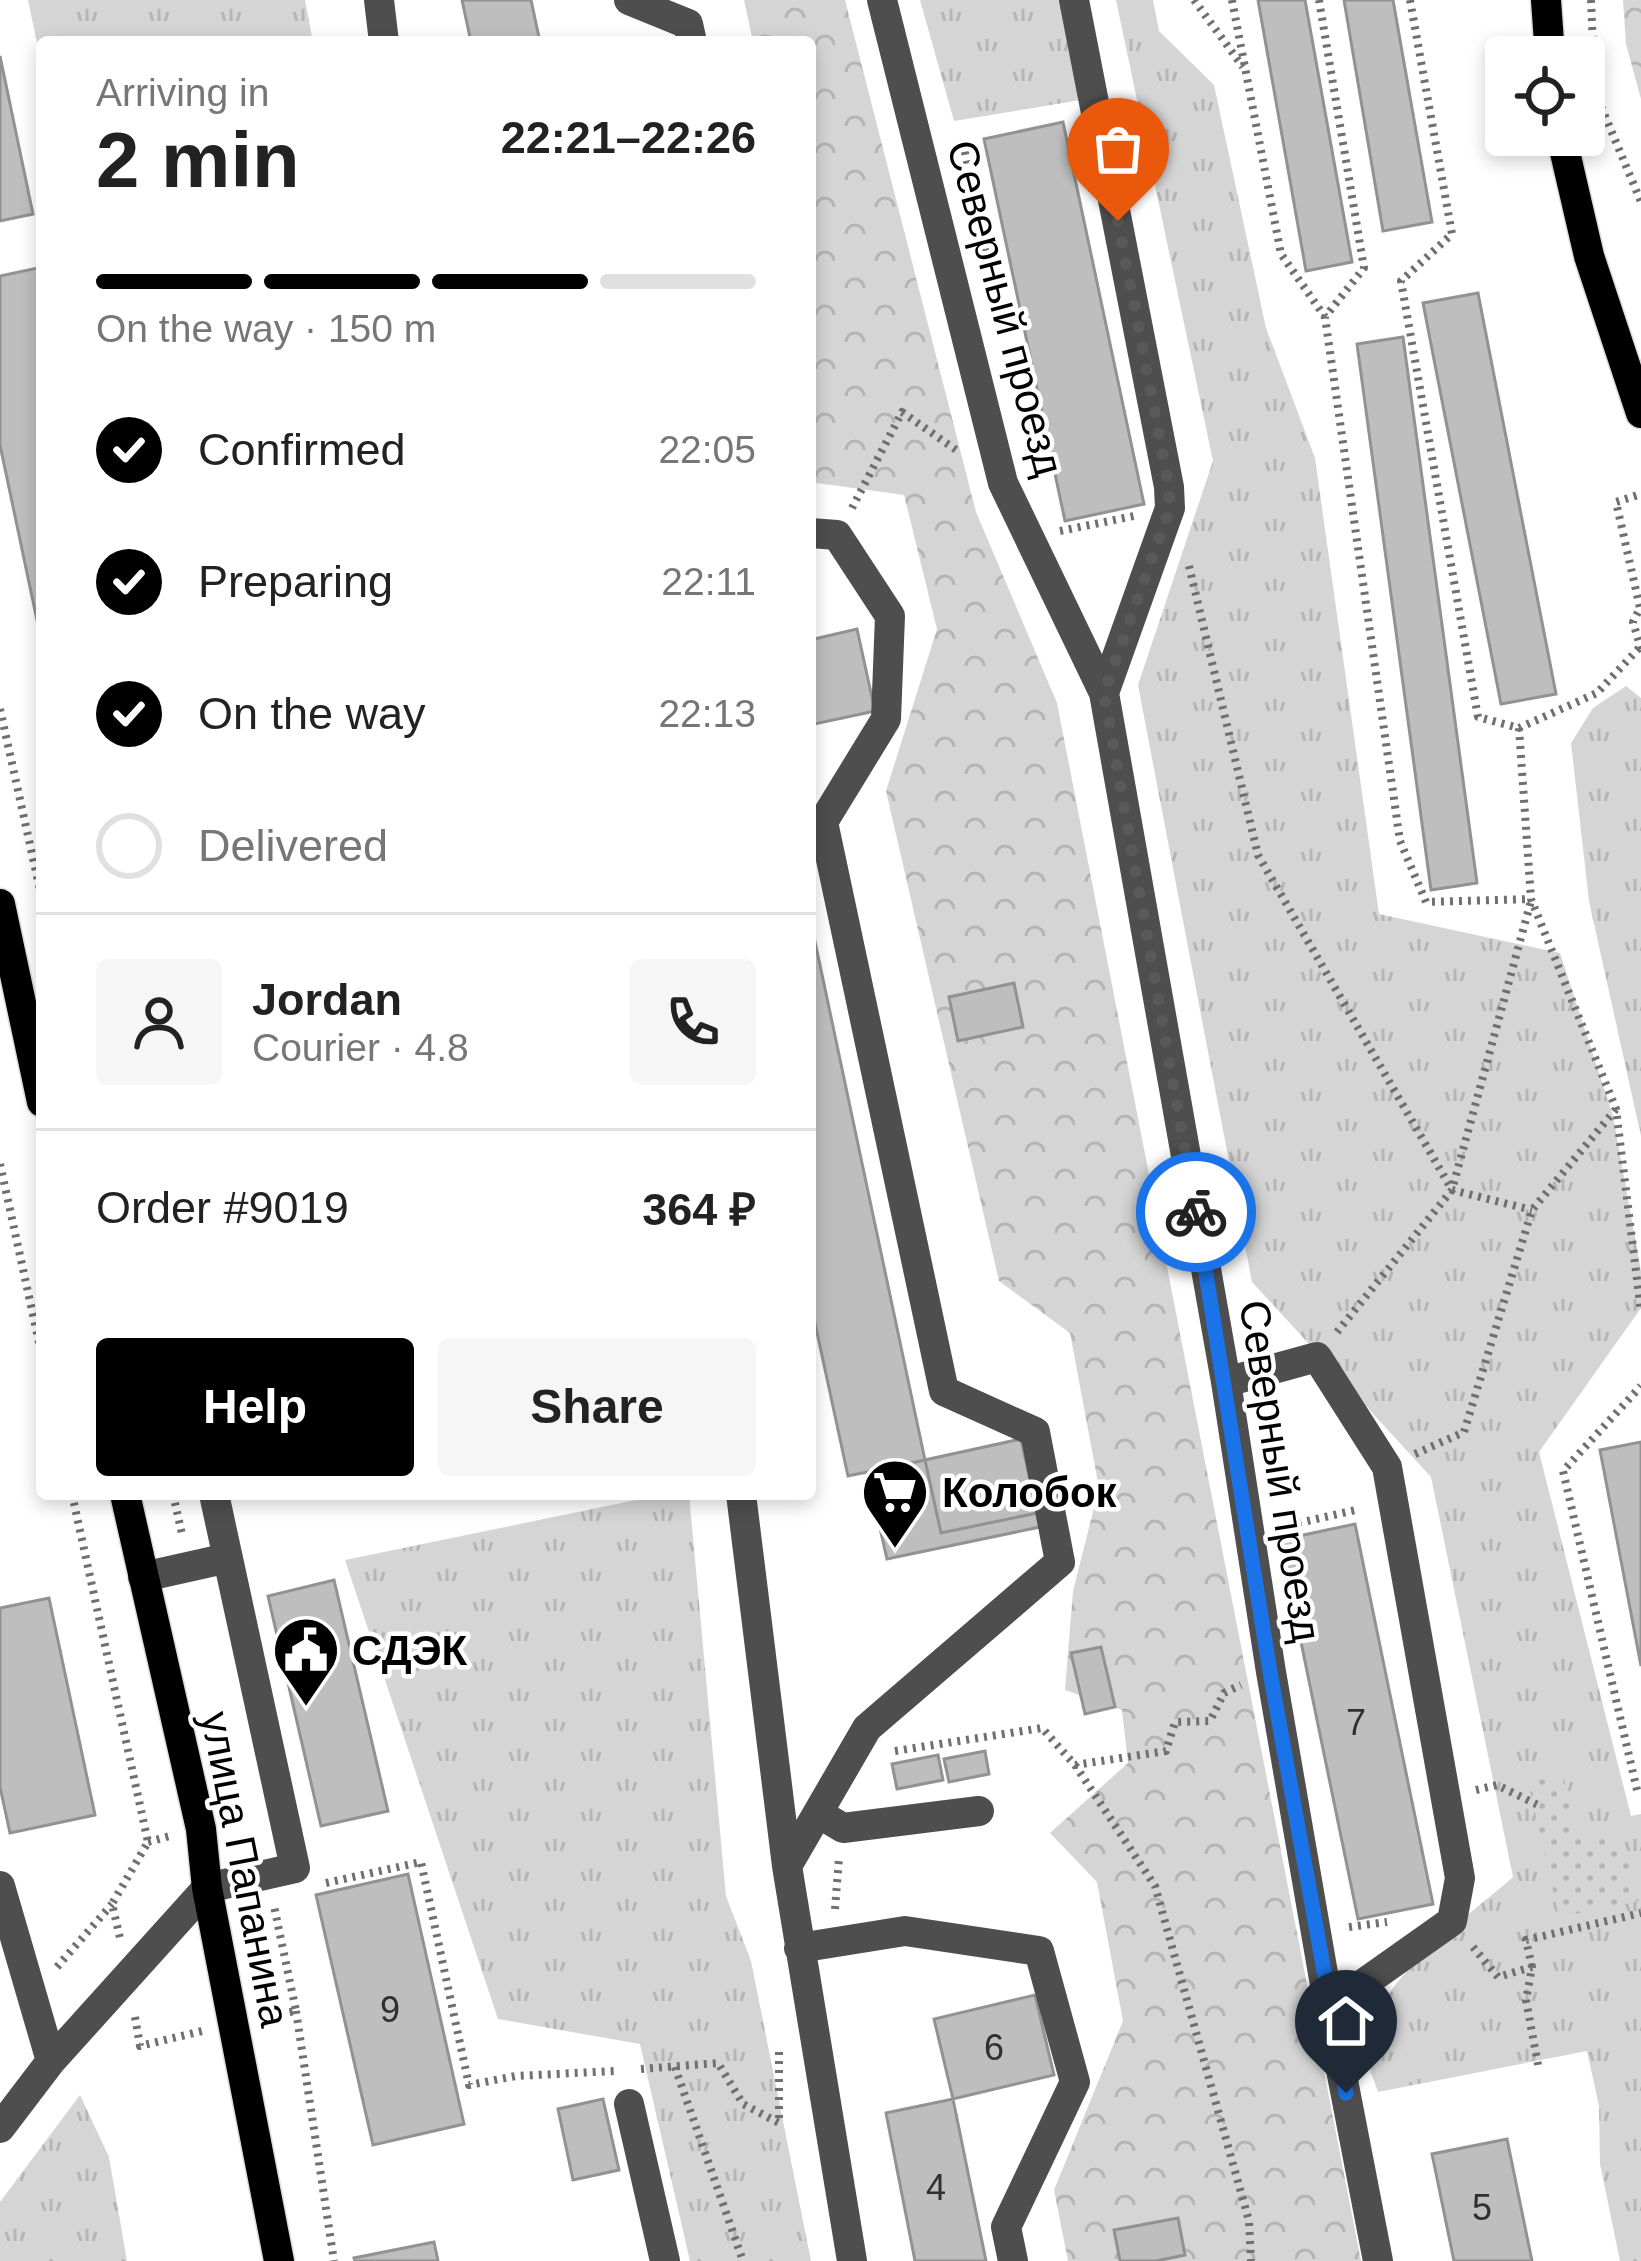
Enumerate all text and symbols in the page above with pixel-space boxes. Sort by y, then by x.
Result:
map controls [1485,36,1605,156]
button: locate [1485,36,1605,156]
text: Arriving in [96,71,269,114]
pin [1067,98,1169,221]
text: 22:21–22:26 [501,112,756,163]
text: 2 min [96,116,300,204]
icon: bag [1085,116,1151,182]
street label: Северный проезд [938,135,1073,481]
text: On the way · 150 m [96,307,436,350]
icon: check [96,417,162,483]
text: Confirmed [198,424,406,475]
text: 22:05 [658,428,756,471]
icon: check [96,549,162,615]
text: Preparing [198,556,393,607]
text: 22:11 [661,560,756,603]
icon: check [96,681,162,747]
text: On the way [198,688,426,739]
text: 22:13 [658,692,756,735]
text: Delivered [198,820,388,871]
button: person [96,959,222,1085]
button: phone [630,959,756,1085]
text: Jordan [252,974,402,1025]
text: Courier · 4.8 [252,1026,469,1069]
courier [1136,1152,1256,1272]
icon: bike [1163,1179,1229,1245]
text: Order #9019 [96,1182,349,1233]
text: 364 ₽ [642,1184,756,1235]
street label: Северный проезд [1230,1297,1331,1645]
button: Help [96,1338,414,1476]
button: Share [438,1338,756,1476]
supermarket icon: Колобок [860,1457,930,1551]
place label: Колобок [942,1469,1118,1516]
public building icon: СДЭК [271,1615,341,1709]
place label: СДЭК [352,1627,468,1674]
house number: 7 [1346,1702,1366,1743]
street label: улица Папанина [192,1708,299,2031]
pin [1295,1970,1397,2093]
icon: home [1313,1988,1379,2054]
house number: 9 [380,1989,400,2030]
house number: 6 [984,2027,1004,2068]
house number: 4 [926,2167,946,2208]
house number: 5 [1472,2187,1492,2228]

